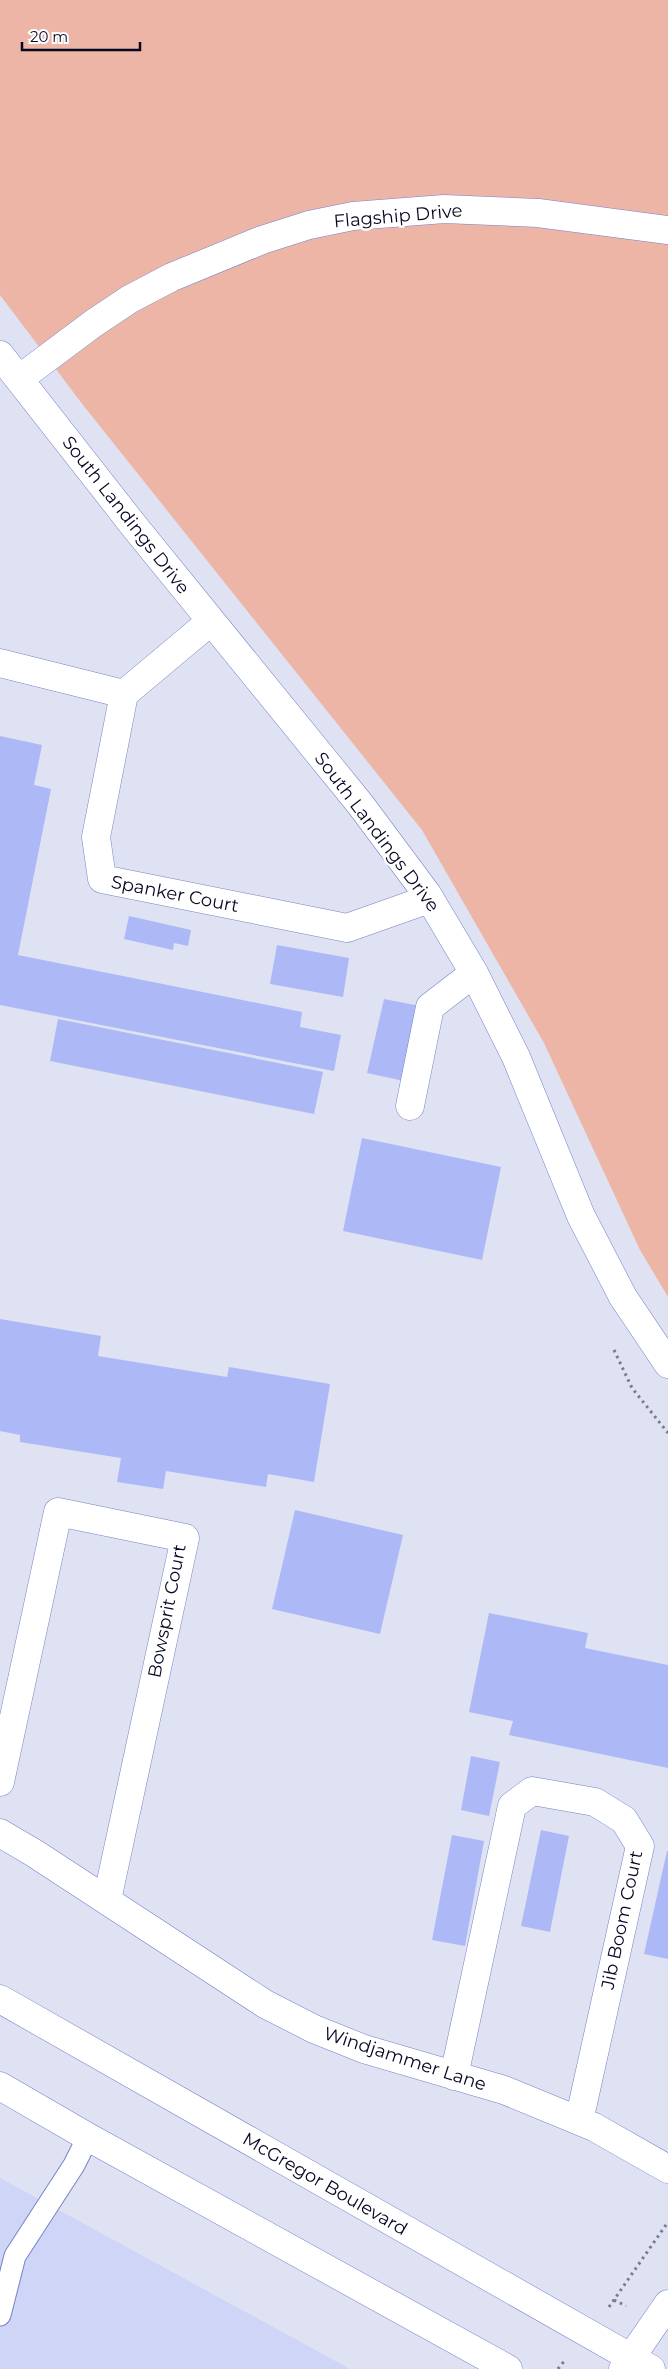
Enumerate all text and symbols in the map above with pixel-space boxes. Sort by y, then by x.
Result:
scale bar [22,20,140,52]
text: 20 m [30,27,68,46]
street label: Flagship Drive [333,199,463,233]
street label: South Landings Drive [58,432,195,598]
street label: South Landings Drive [310,748,444,916]
street label: Spanker Court [109,871,241,917]
street label: Bowsprit Court [143,1542,191,1680]
street label: Jib Boom Court [596,1849,647,1992]
street label: Windjammer Lane [321,2022,489,2096]
street label: McGregor Boulevard [239,2128,411,2240]

